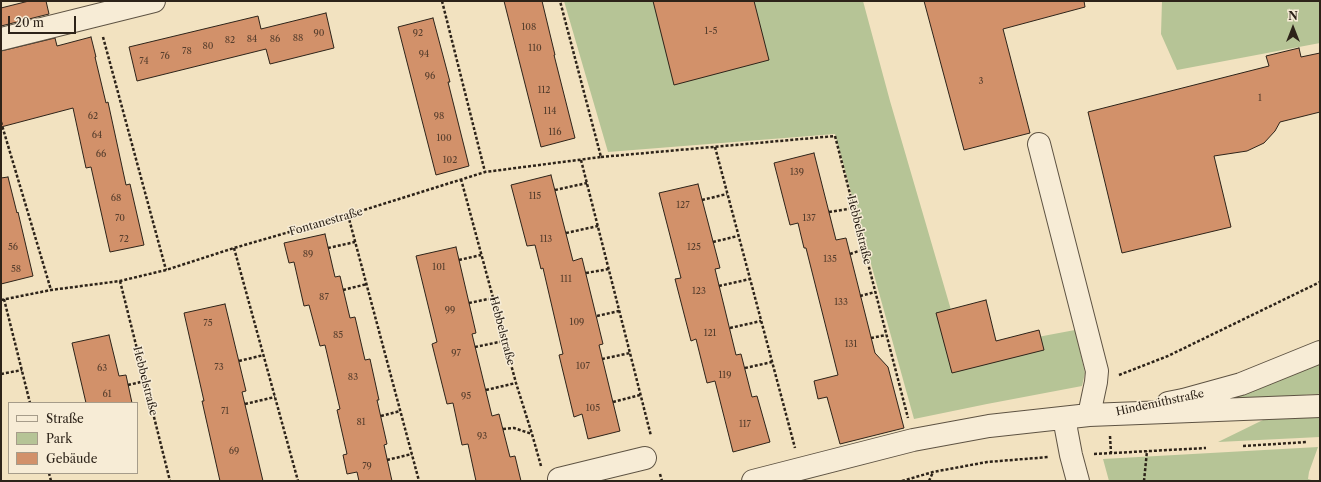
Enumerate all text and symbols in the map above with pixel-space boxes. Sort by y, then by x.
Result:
scale bar [10,8,78,34]
north arrow [1273,8,1313,48]
text: N [1288,9,1298,23]
text: 20 m [15,15,44,30]
house number: 108 [522,22,536,32]
house number: 1-5 [705,26,717,36]
house number: 90 [314,28,324,38]
house number: 92 [413,28,423,38]
house number: 88 [293,33,303,43]
house number: 84 [247,34,257,44]
house number: 86 [270,34,280,44]
house number: 82 [225,35,235,45]
house number: 80 [202,41,214,51]
house number: 110 [528,43,542,53]
house number: 78 [182,46,192,56]
house number: 94 [419,49,429,59]
house number: 76 [160,51,170,61]
house number: 74 [139,56,149,66]
house number: 96 [425,71,435,81]
house number: 3 [979,76,983,86]
house number: 112 [538,85,550,95]
house number: 1 [1258,93,1262,103]
house number: 114 [544,106,556,116]
house number: 62 [88,111,98,121]
house number: 98 [434,111,444,121]
house number: 116 [549,127,561,137]
house number: 64 [92,130,102,140]
house number: 100 [436,133,452,143]
house number: 66 [96,149,106,159]
house number: 102 [443,155,457,165]
house number: 139 [790,167,804,177]
house number: 115 [529,191,541,201]
house number: 68 [111,193,121,203]
street label: Hebbelstraße [844,194,874,266]
house number: 127 [676,200,690,210]
street label: Fontanestraße [288,205,364,239]
house number: 70 [115,213,125,223]
house number: 137 [802,213,816,223]
house number: 72 [119,234,129,244]
house number: 113 [540,234,552,244]
house number: 56 [8,242,18,252]
house number: 125 [687,242,701,252]
house number: 89 [303,249,313,259]
house number: 135 [823,254,837,264]
house number: 101 [432,262,446,272]
house number: 58 [11,264,21,274]
house number: 111 [560,274,572,284]
house number: 123 [692,286,706,296]
house number: 87 [319,292,329,302]
street label: Hebbelstraße [486,295,518,367]
house number: 133 [834,297,848,307]
house number: 99 [445,305,455,315]
house number: 109 [570,317,584,327]
house number: 75 [203,318,213,328]
house number: 121 [704,328,716,338]
house number: 85 [333,330,343,340]
house number: 131 [845,339,857,349]
street label: Hebbelstraße [130,345,160,417]
house number: 97 [451,348,461,358]
house number: 107 [576,361,590,371]
house number: 73 [214,362,224,372]
house number: 63 [97,363,107,373]
house number: 119 [719,370,731,380]
house number: 83 [348,372,358,382]
street label: Hindemithstraße [1115,387,1205,419]
house number: 61 [102,389,112,399]
house number: 95 [461,391,471,401]
legend [8,402,138,474]
house number: 105 [586,403,600,413]
house number: 71 [221,406,229,416]
text: Straße [46,411,84,426]
house number: 81 [356,417,366,427]
house number: 117 [739,419,751,429]
text: Park [46,431,72,446]
house number: 93 [477,431,487,441]
house number: 69 [229,446,239,456]
text: Gebäude [46,451,97,466]
house number: 79 [362,461,372,471]

